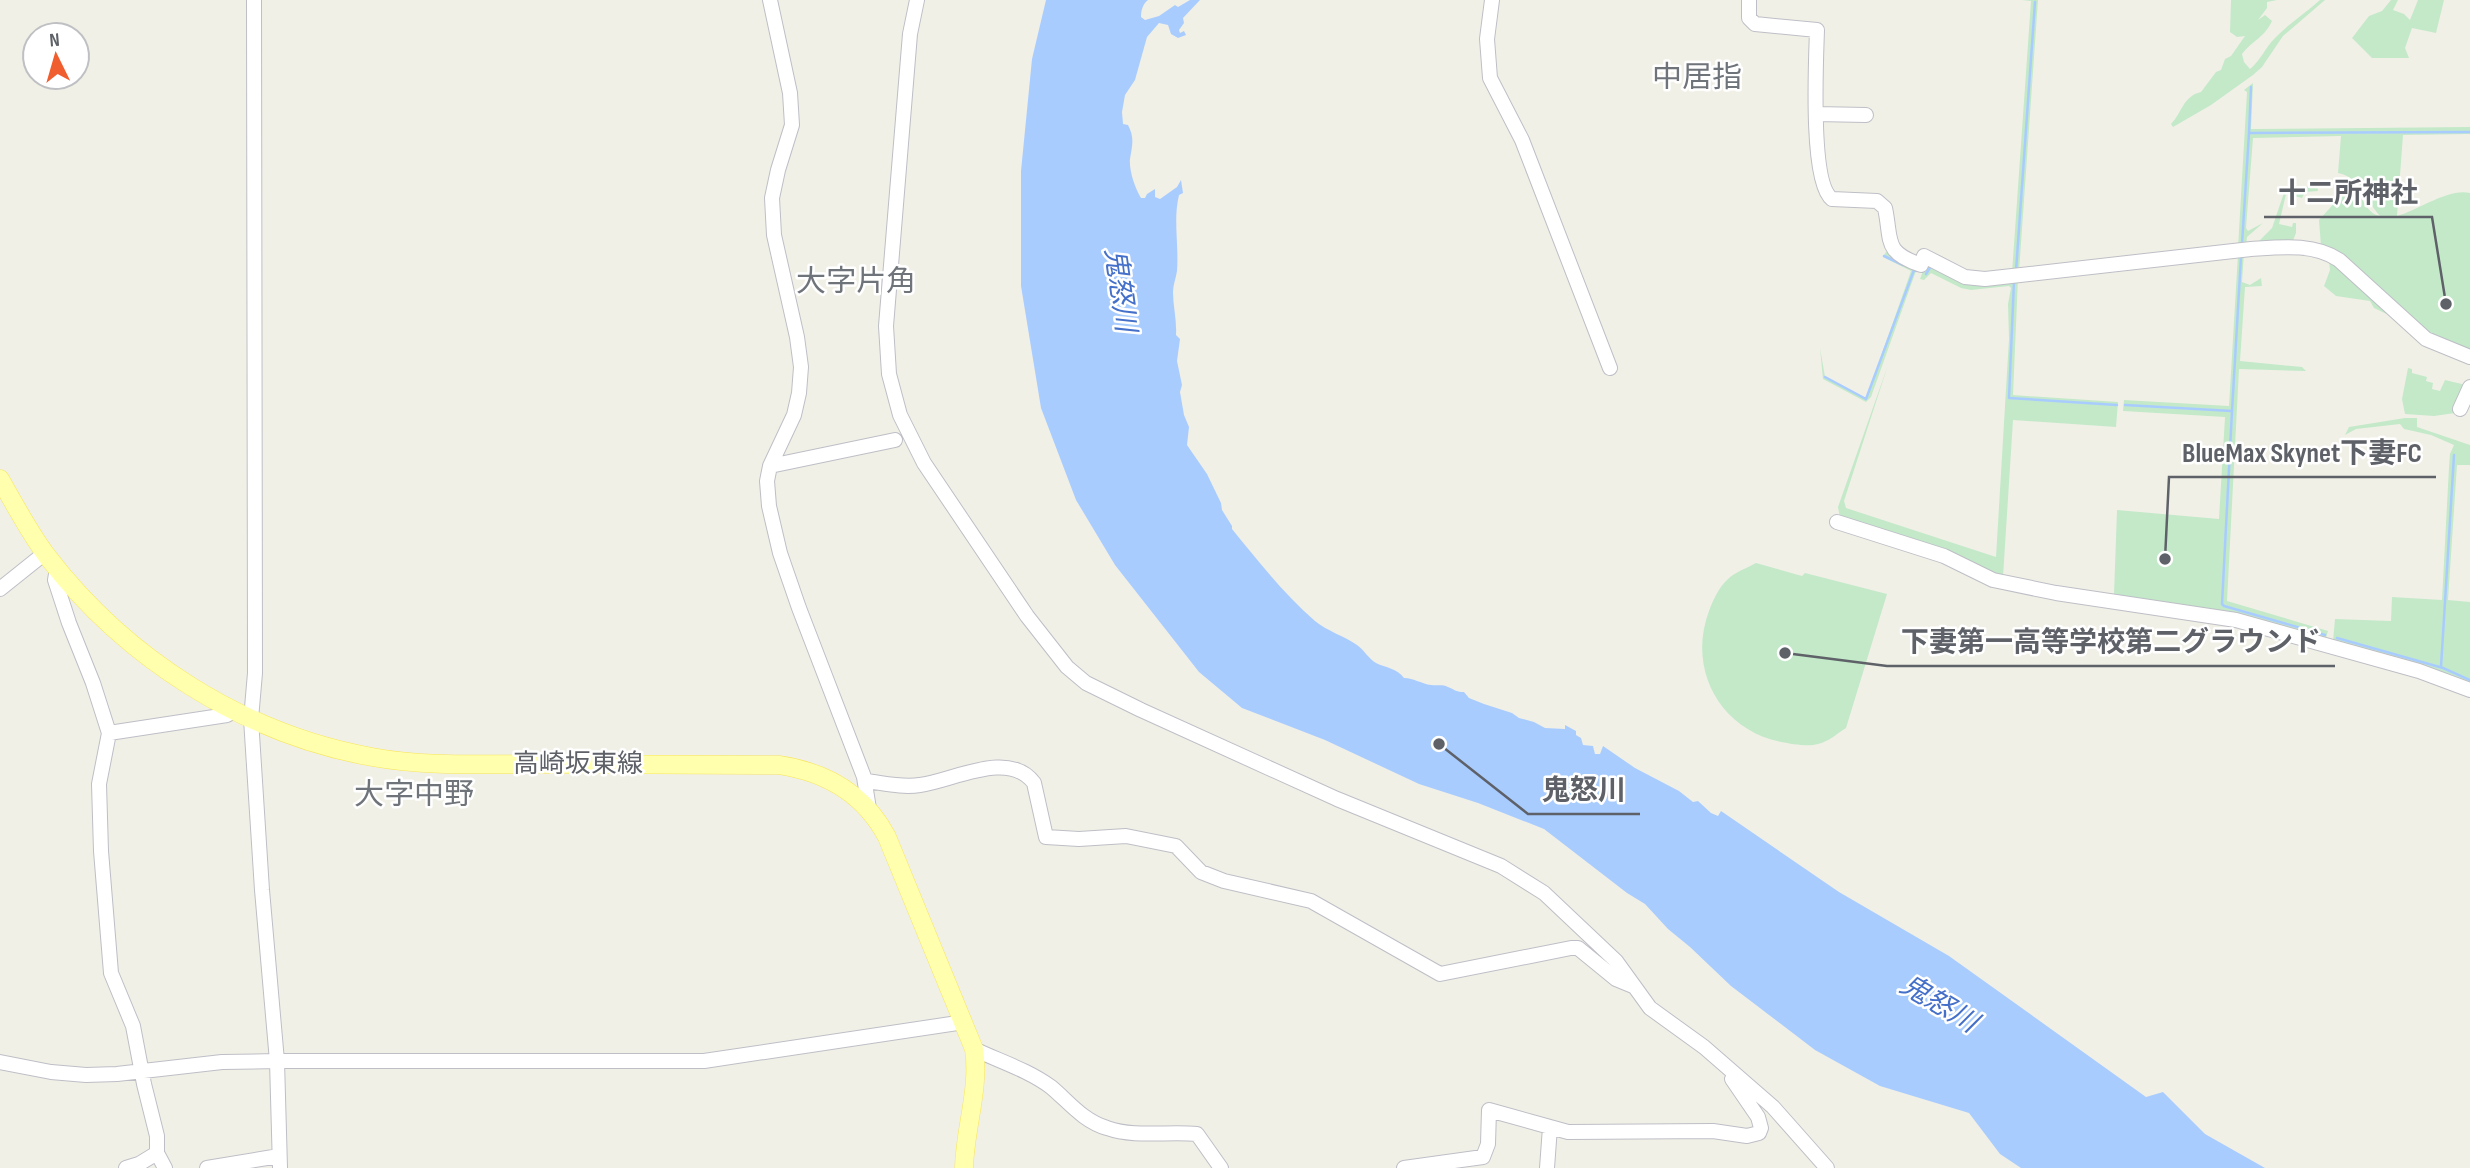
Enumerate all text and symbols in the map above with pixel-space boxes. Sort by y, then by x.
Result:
north arrow [21,21,91,91]
text: N [49,29,61,52]
district label: 中居指 [1652,60,1742,96]
callout: 十二所神社 [2264,168,2432,217]
text: 十二所神社 [2278,177,2418,210]
water label: 鬼怒川 [1098,246,1143,337]
district label: 大字片角 [796,264,916,300]
callout: BlueMax Skynet下妻FC [2169,428,2436,477]
text: BlueMax Skynet下妻FC [2182,437,2422,470]
callout: 下妻第一高等学校第二グラウンド [1887,617,2335,666]
text: 下妻第一高等学校第二グラウンド [1901,626,2321,659]
street label: 高崎坂東線 [513,749,643,780]
callout: 鬼怒川 [1528,765,1640,814]
text: 鬼怒川 [1542,774,1626,807]
district label: 大字中野 [354,777,474,813]
water label: 鬼怒川 [1894,968,1986,1041]

